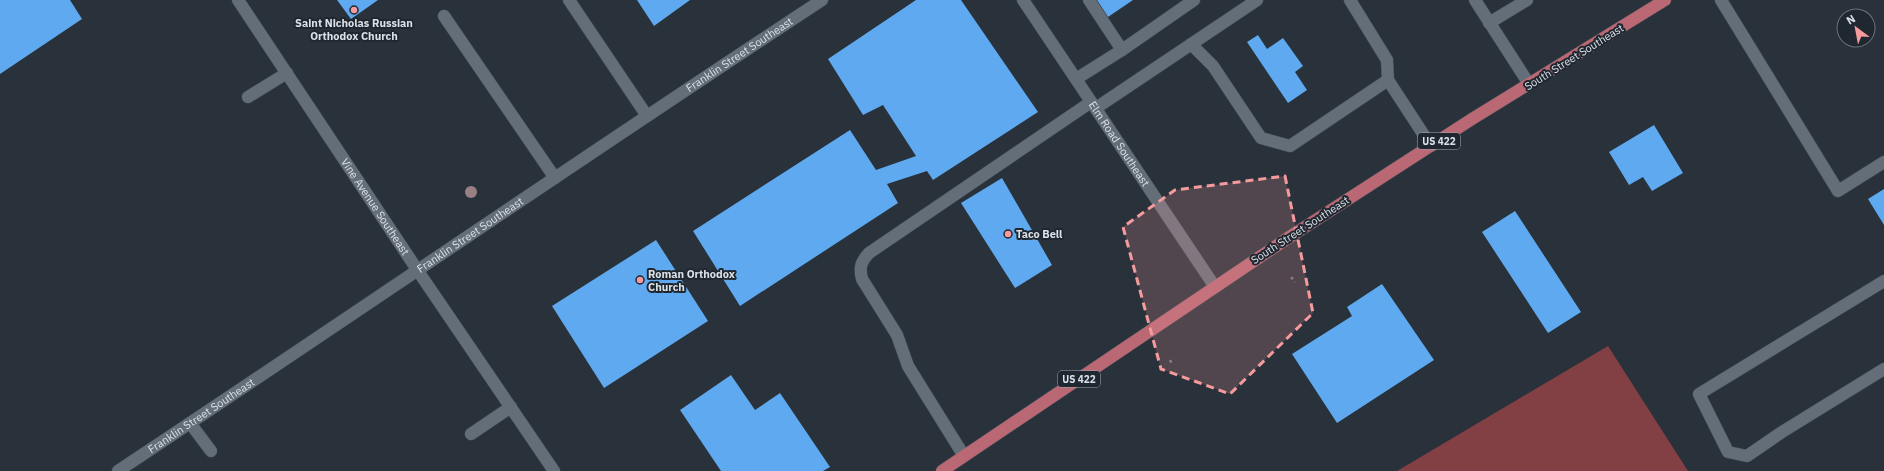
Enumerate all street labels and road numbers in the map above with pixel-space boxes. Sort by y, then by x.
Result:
street label: Franklin Street Southeast [683,14,796,95]
street label: South Street Southeast [1522,21,1626,93]
street label: Elm Road Southeast [1086,99,1153,189]
road number: US 422 [1418,133,1460,149]
street label: Vine Avenue Southeast [338,155,413,258]
street label: South Street Southeast [1248,193,1352,267]
street label: Franklin Street Southeast [414,194,526,276]
road number: US 422 [1058,371,1100,387]
street label: Franklin Street Southeast [145,375,257,456]

